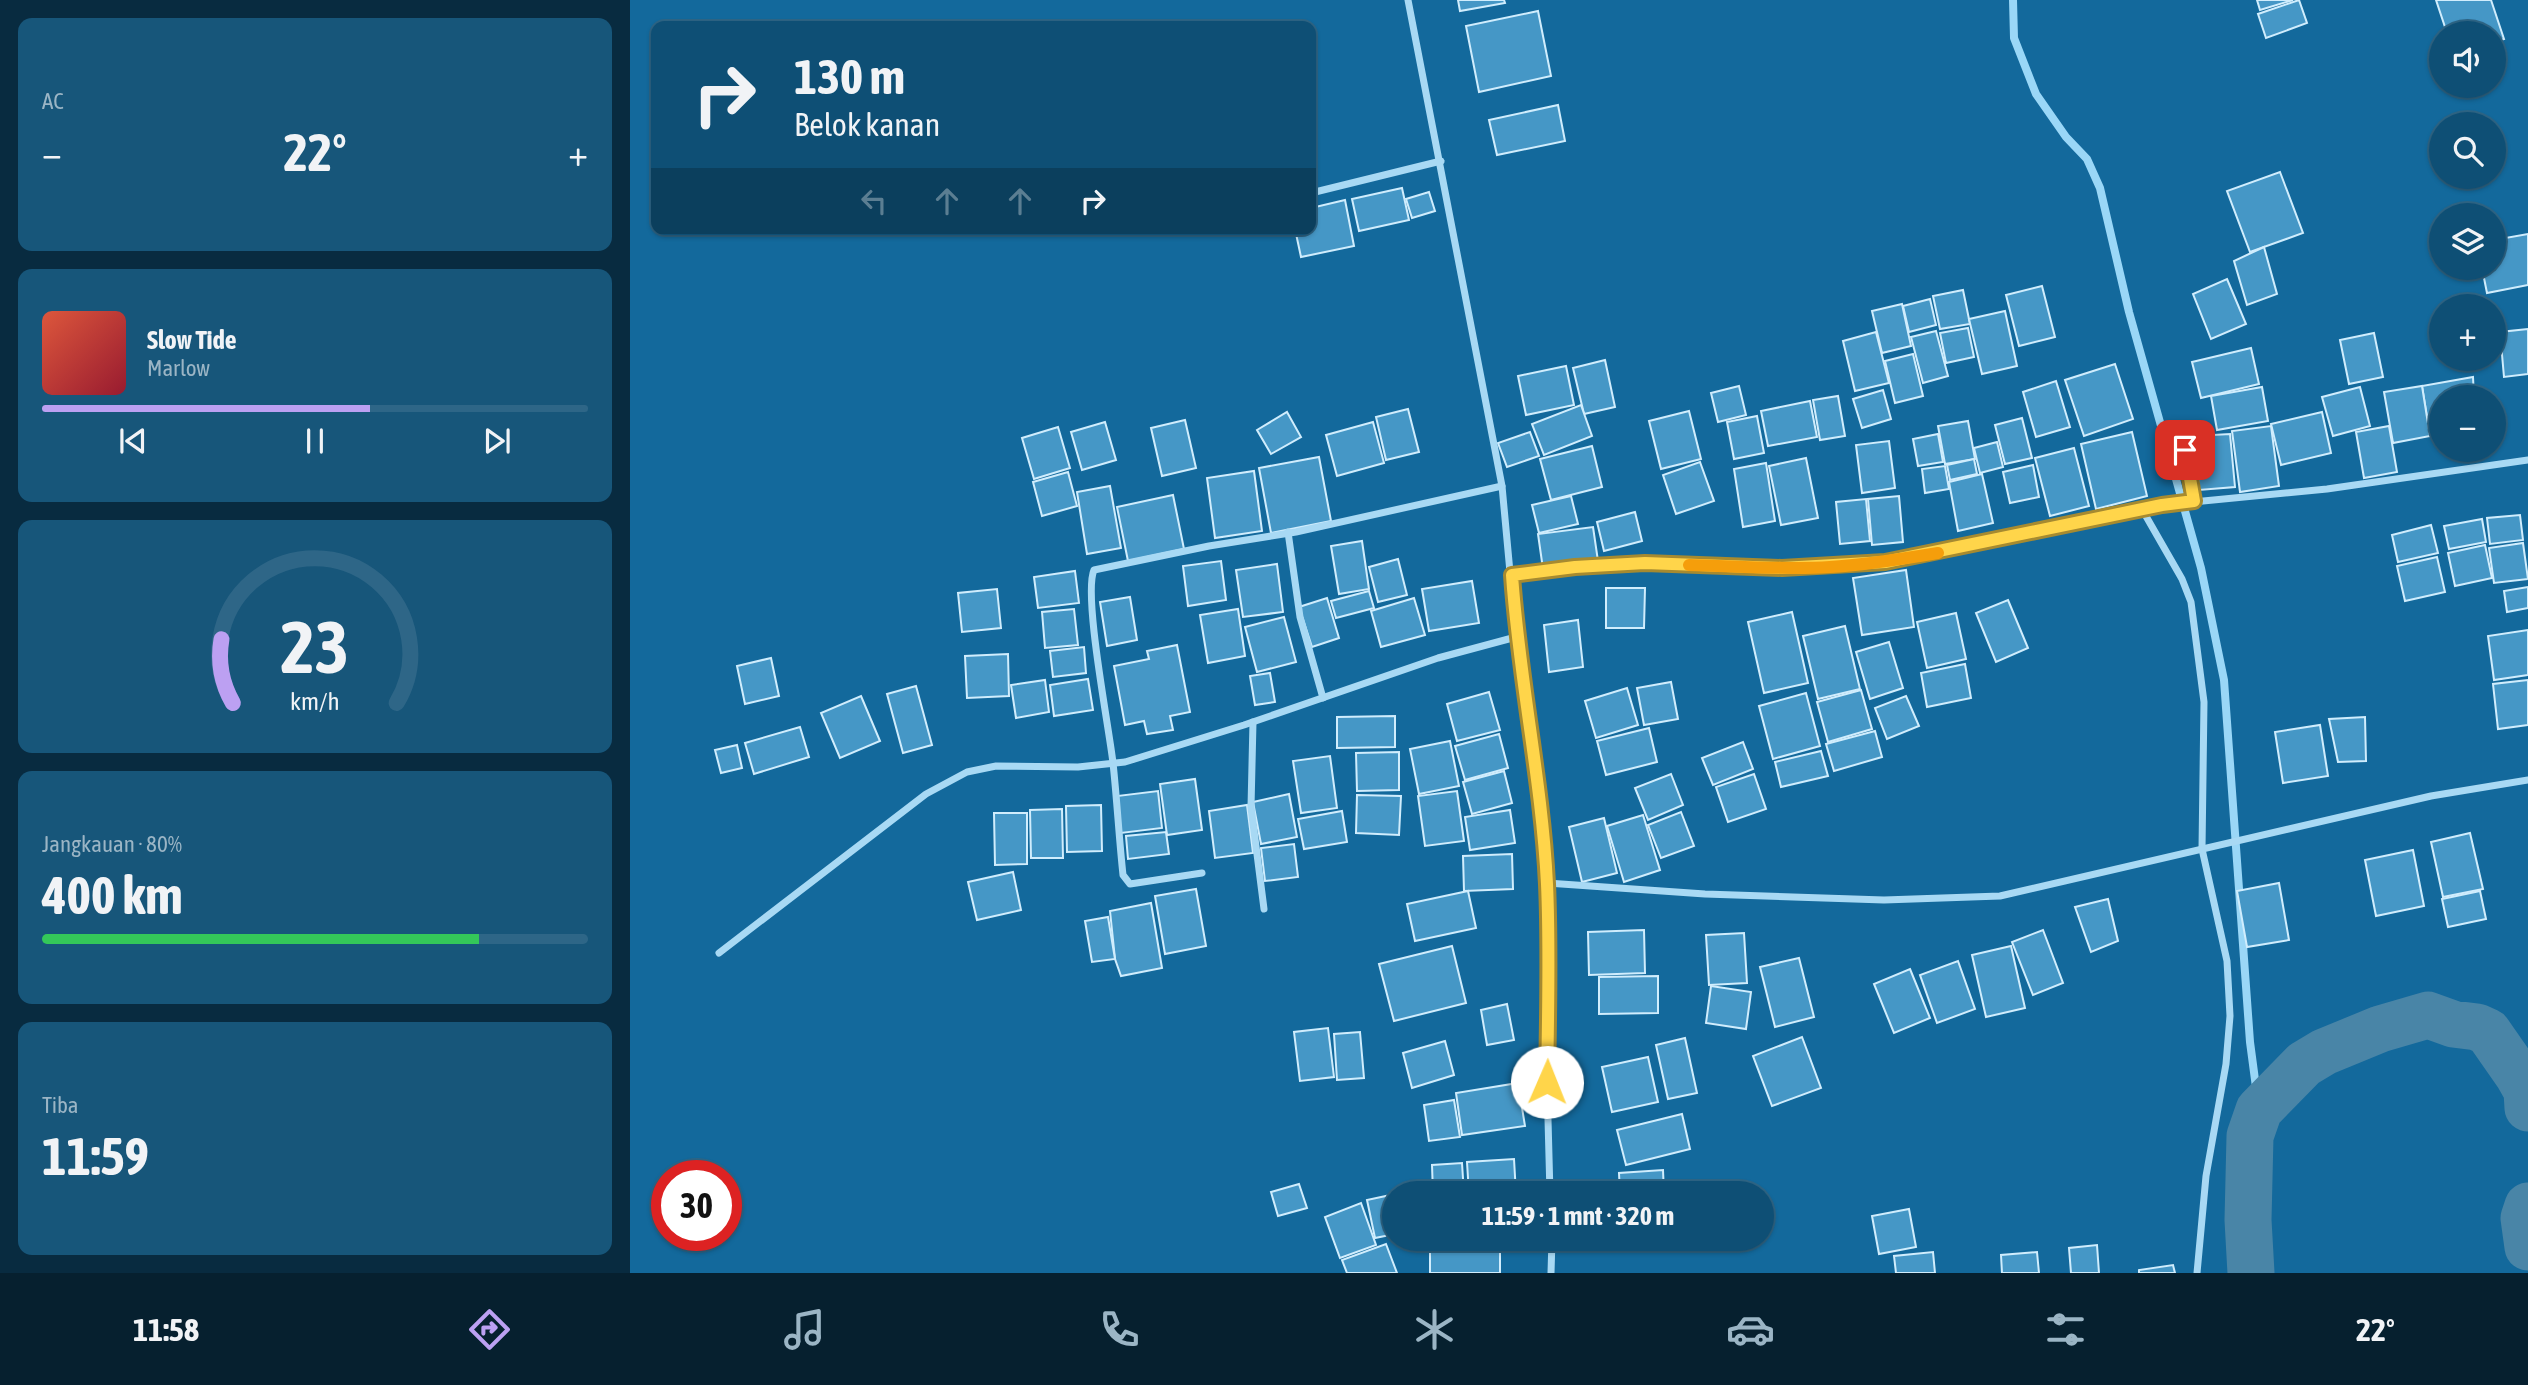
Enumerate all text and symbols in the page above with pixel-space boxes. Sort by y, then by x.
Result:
map controls [2429,21,2506,462]
button: sound [2429,21,2506,98]
text: 130 m [794,48,905,104]
icon: right [679,49,770,140]
text: AC [42,88,64,114]
text: Belok kanan [794,106,940,143]
button: search [2429,112,2506,189]
text: 22° [283,122,347,182]
text: − [42,131,62,174]
text: + [568,131,588,174]
icon: left [855,182,893,220]
icon: ahead [928,182,966,220]
icon: ahead [1001,182,1039,220]
icon: right [1074,182,1112,220]
button: layers [2429,203,2506,280]
button: + [2429,294,2506,371]
text: Slow Tide [147,325,237,355]
text: Marlow [147,355,210,381]
button: − [2429,385,2506,462]
pin [2155,420,2215,480]
icon: previous [114,422,152,460]
icon: pause [296,422,334,460]
icon: next [478,422,516,460]
icon: arrive [2166,431,2204,469]
text: 23 [281,605,349,688]
text: km/h [290,686,340,714]
text: Jangkauan · 80% [42,831,182,857]
text: 400 km [42,865,183,925]
position arrow [1510,1045,1584,1119]
text: Tiba [42,1092,79,1118]
text: 11:59 [42,1126,149,1186]
speed limit sign: 30 [651,1160,742,1251]
text: 11:59 · 1 mnt · 320 m [1482,1201,1674,1231]
icon: directions [465,1305,514,1354]
icon: music [780,1305,829,1354]
icon: phone [1095,1305,1144,1354]
icon: climate [1410,1305,1459,1354]
icon: car [1726,1305,1775,1354]
icon: filters [2041,1305,2090,1354]
text: 11:58 [133,1311,199,1348]
text: 22° [2356,1311,2395,1348]

